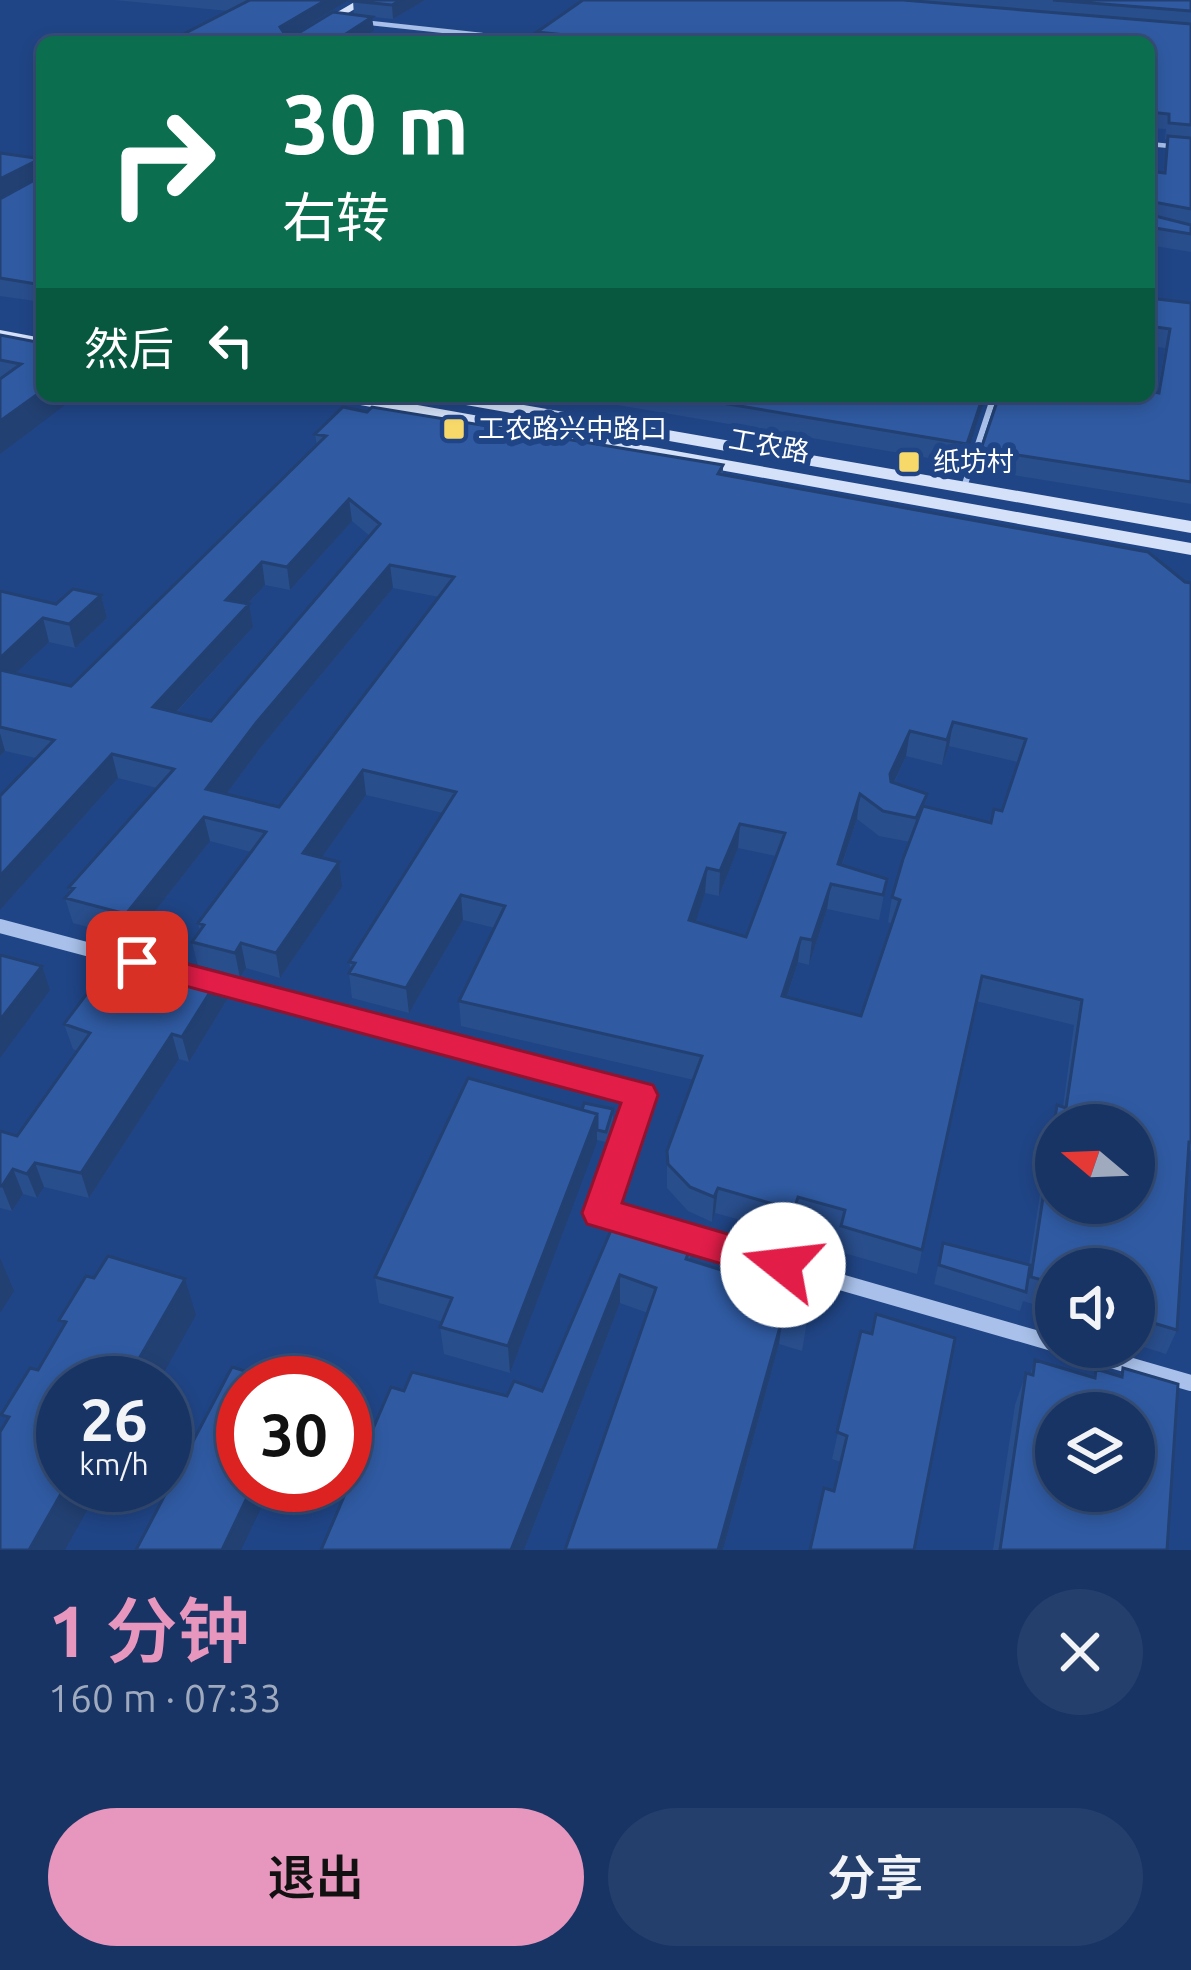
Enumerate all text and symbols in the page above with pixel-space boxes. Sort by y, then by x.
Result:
text: 30 m [282,76,469,170]
icon: right [84,84,240,240]
text: 右转 [282,187,390,247]
icon: left [198,312,264,378]
text: 然后 [84,323,174,374]
place label: 工农路兴中路口 [478,413,667,443]
marker: 工农路兴中路口 [441,416,467,442]
street label: 工农路 [727,423,812,467]
place label: 纸坊村 [933,446,1014,476]
marker: 纸坊村 [896,449,922,475]
pin [86,911,188,1013]
icon: arrive [104,929,170,995]
north arrow [1035,1104,1155,1224]
map controls [1035,1104,1155,1512]
position arrow [720,1202,846,1328]
button: sound [1035,1248,1155,1368]
speed limit sign: 30 [216,1356,372,1512]
text: 26 [80,1385,148,1452]
button: layers [1035,1392,1155,1512]
text: km/h [79,1447,149,1481]
button: close [1017,1589,1143,1715]
text: 1 分钟 [48,1590,250,1671]
text: 160 m · 07:33 [48,1676,282,1719]
button: 退出 [48,1808,584,1946]
button: 分享 [608,1808,1143,1946]

